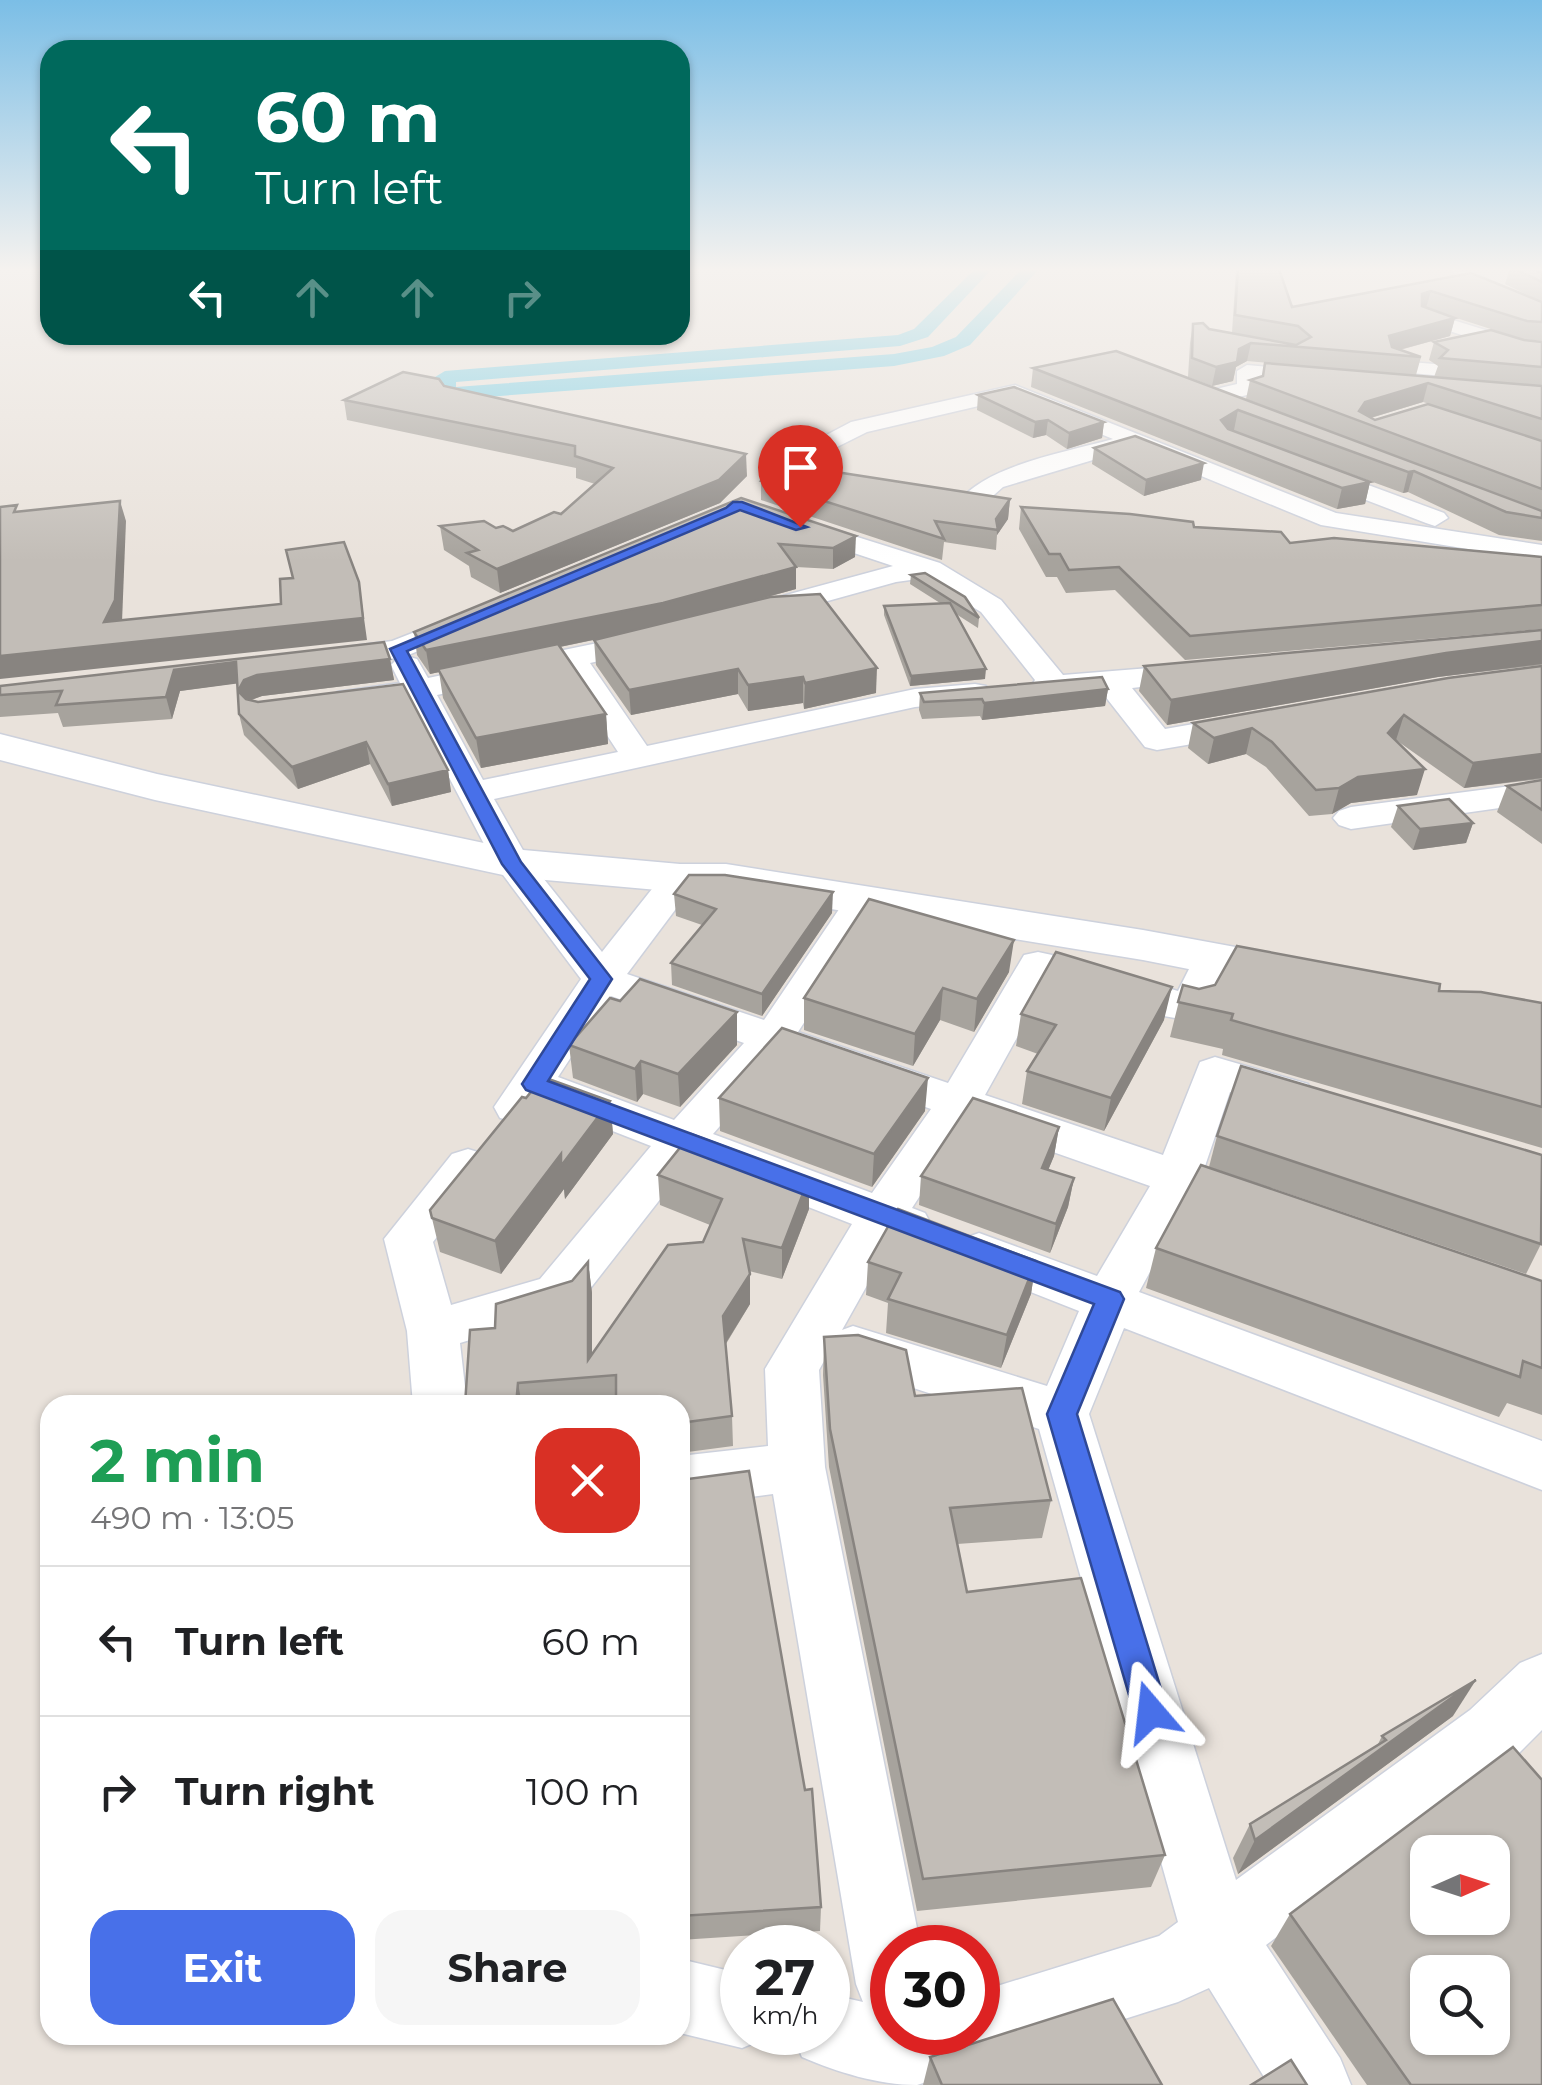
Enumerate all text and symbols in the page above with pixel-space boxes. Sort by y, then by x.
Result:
text: 60 m [255,74,440,160]
icon: left [90,80,220,210]
text: Turn left [255,160,443,215]
icon: left [180,270,235,325]
icon: ahead [285,270,340,325]
icon: ahead [390,270,445,325]
icon: right [495,270,550,325]
pin [758,425,843,528]
icon: arrive [773,440,828,495]
text: 2 min [90,1424,265,1497]
button: close [535,1428,640,1533]
text: 490 m · 13:05 [90,1498,294,1537]
icon: left [90,1614,145,1669]
text: Turn left [175,1618,344,1665]
text: 60 m [541,1618,640,1665]
position arrow [1099,1660,1203,1764]
icon: right [90,1764,145,1819]
text: Turn right [175,1768,374,1815]
text: 100 m [526,1768,640,1815]
north arrow [1410,1835,1510,1935]
map controls [1410,1835,1510,2055]
button: Exit [90,1910,355,2025]
button: Share [375,1910,640,2025]
speed limit sign: 30 [870,1925,1000,2055]
text: 27 [755,1947,815,2008]
button: search [1410,1955,1510,2055]
text: km/h [752,2000,818,2030]

